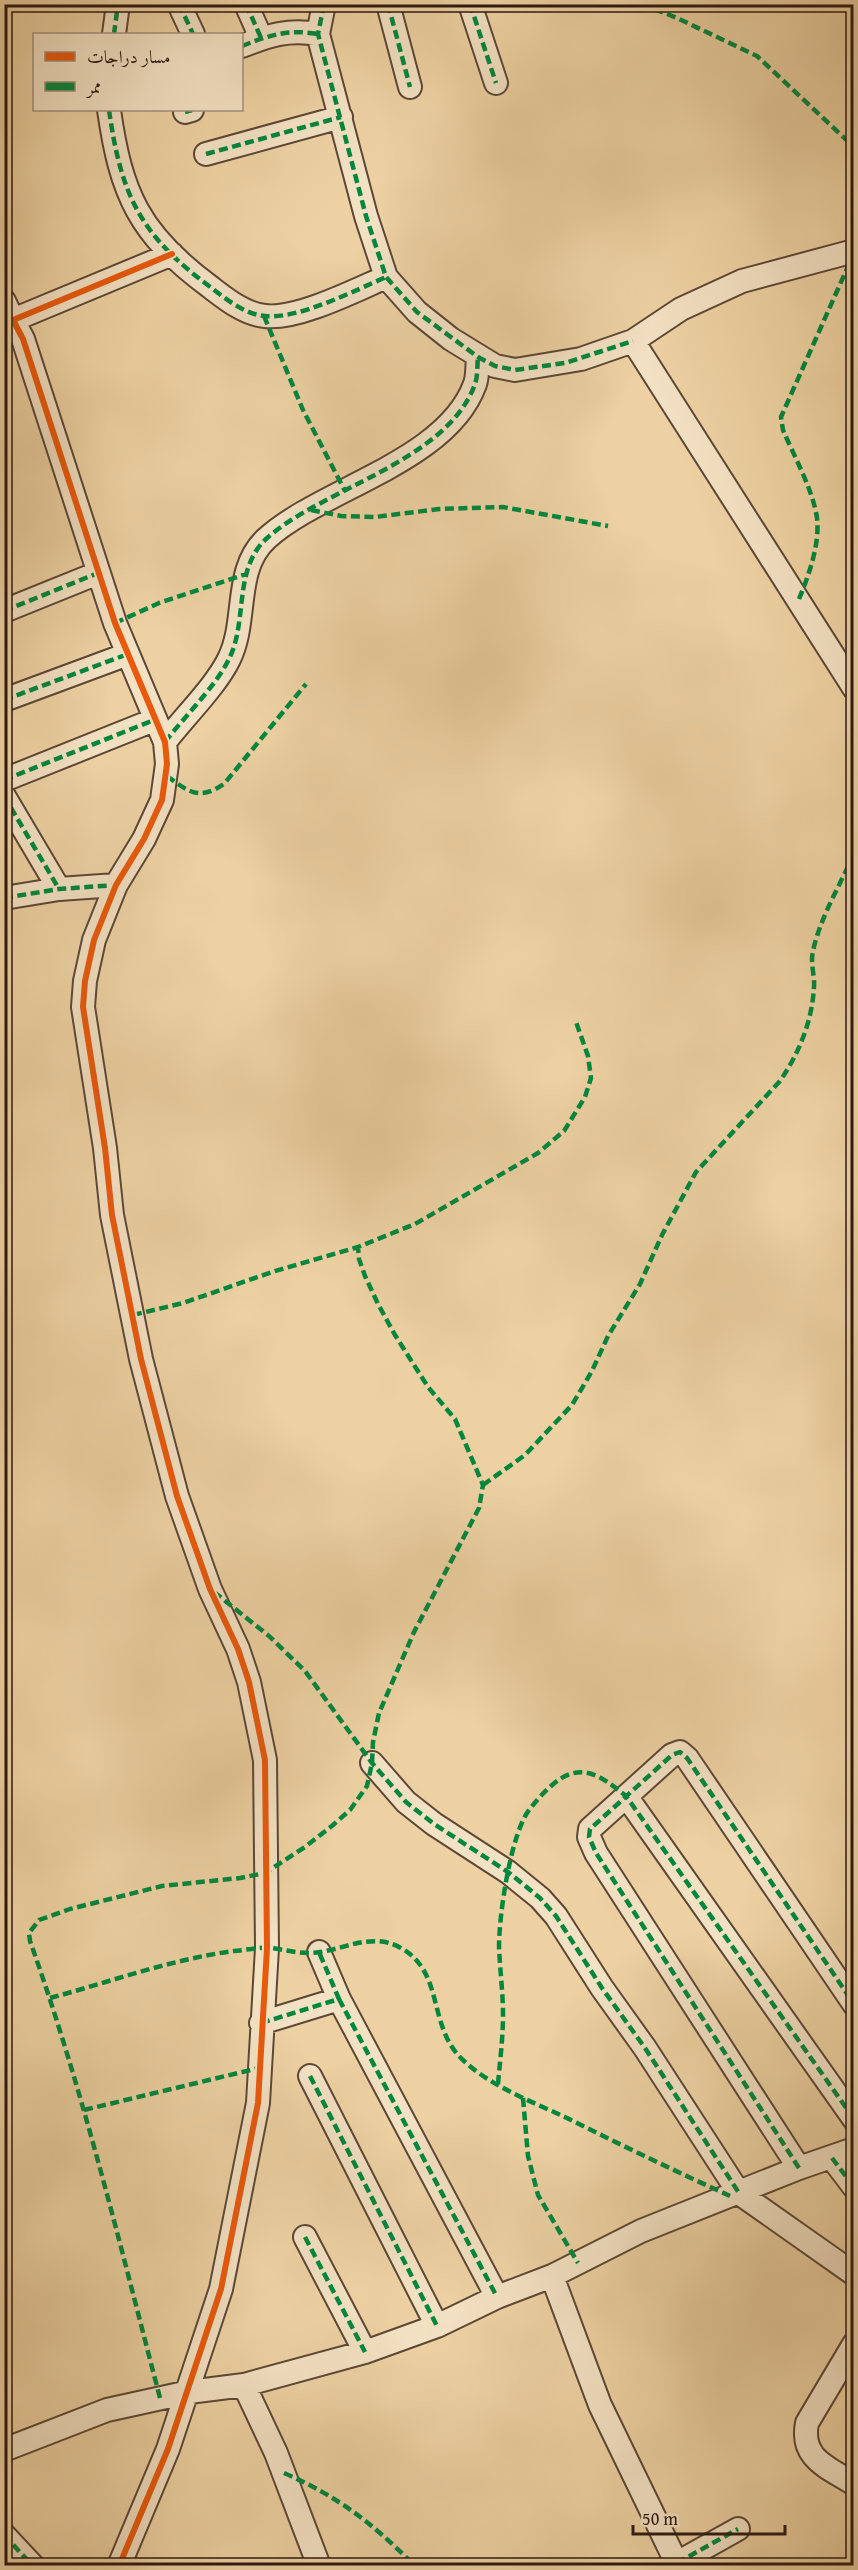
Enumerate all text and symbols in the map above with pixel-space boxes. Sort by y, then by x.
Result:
legend [33,33,243,111]
text: مسار دراجات [87,43,170,70]
text: ممر [85,73,101,100]
scale bar [633,2498,784,2536]
text: 50 m [642,2505,678,2532]

